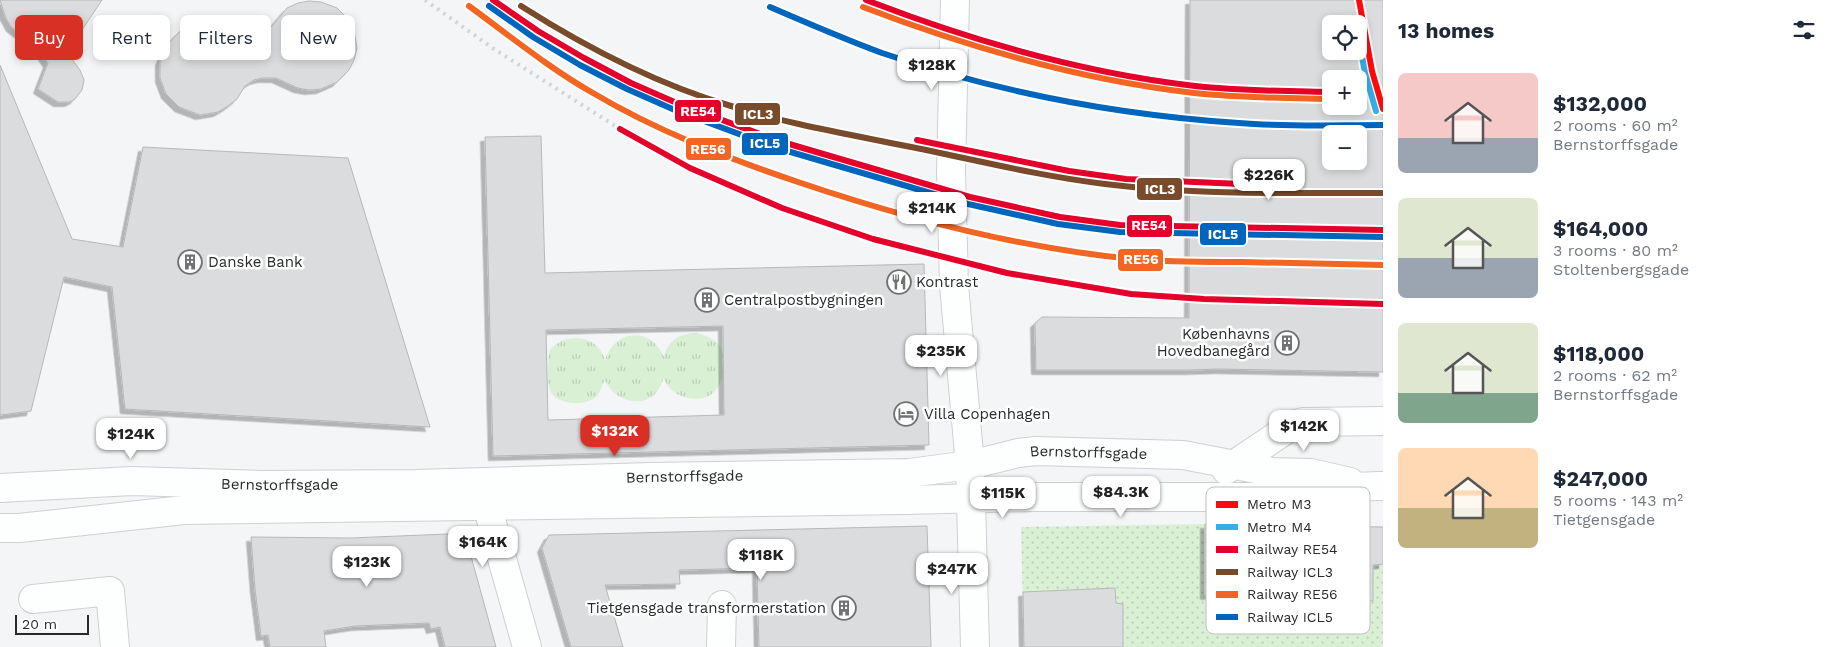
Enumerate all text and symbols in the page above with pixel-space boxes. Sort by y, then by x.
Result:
chip: Buy [15,15,83,60]
chip: Rent [93,15,170,60]
chip: Filters [180,15,271,60]
chip: New [281,15,355,60]
map controls [1322,15,1367,170]
button: locate [1322,15,1367,60]
icon: filters [1790,16,1818,44]
text: 13 homes [1398,18,1494,43]
pin: $128K [897,48,967,91]
text: $128K [908,55,956,74]
button: + [1322,70,1367,115]
text: $132,000 [1553,91,1647,116]
icon: home [1438,93,1498,153]
line badge: RE54 [674,99,722,123]
line badge: ICL3 [734,102,781,126]
text: RE54 [680,103,716,119]
text: ICL3 [743,106,773,122]
text: 2 rooms · 60 m² [1553,116,1678,135]
button: − [1322,125,1367,170]
line badge: ICL5 [741,132,789,156]
text: ICL5 [750,135,780,151]
text: Bernstorffsgade [1553,135,1678,154]
line badge: RE56 [685,137,732,161]
text: RE56 [690,141,726,157]
pin: $226K [1234,158,1304,201]
text: $226K [1244,165,1294,184]
line badge: ICL3 [1136,177,1183,201]
text: ICL3 [1145,181,1175,197]
pin: $214K [897,192,967,234]
text: $214K [908,198,956,217]
line badge: RE54 [1126,214,1173,238]
text: $164,000 [1553,216,1648,241]
text: RE54 [1131,217,1167,233]
icon: home [1438,218,1498,278]
line badge: ICL5 [1199,222,1247,246]
text: ICL5 [1208,226,1238,242]
text: 3 rooms · 80 m² [1553,241,1678,260]
line badge: RE56 [1117,248,1164,272]
building icon: Danske Bank [177,249,203,275]
text: RE56 [1123,251,1159,267]
place label: Danske Bank [208,253,303,271]
text: Stoltenbergsgade [1553,260,1689,279]
restaurant icon: Kontrast [886,269,912,295]
place label: Kontrast [916,273,979,291]
building icon: Centralpostbygningen [694,287,720,313]
place label: Centralpostbygningen [724,291,883,309]
place label: Københavns Hovedbanegård [1157,325,1270,360]
building icon: Københavns Hovedbanegård [1274,330,1300,356]
pin: $235K [906,334,976,377]
text: $235K [916,341,966,360]
text: $118,000 [1553,341,1644,366]
icon: home [1438,343,1498,403]
text: 2 rooms · 62 m² [1553,366,1677,385]
text: Bernstorffsgade [1553,385,1678,404]
hotel icon: Villa Copenhagen [893,401,919,427]
place label: Villa Copenhagen [924,405,1050,423]
pin: $142K [1269,410,1339,452]
pin: $132K [580,414,650,457]
text: $142K [1280,416,1328,435]
pin: $124K [96,418,166,460]
text: $132K [591,421,639,440]
text: $124K [107,424,155,443]
street label: Bernstorffsgade [1029,442,1147,463]
text: $247,000 [1553,466,1648,491]
street label: Bernstorffsgade [626,467,744,487]
icon: home [1438,468,1498,528]
street label: Bernstorffsgade [221,475,339,494]
pin: $115K [968,476,1038,519]
pin: $84.3K [1080,476,1162,518]
text: $84.3K [1093,482,1149,501]
text: $115K [981,483,1025,502]
legend [1206,487,1370,634]
text: 5 rooms · 143 m² [1553,491,1683,510]
text: Metro M3 [1247,496,1311,512]
text: Tietgensgade [1553,510,1655,529]
text: Metro M4 [1247,519,1312,535]
pin: $164K [448,526,518,568]
text: $164K [459,532,507,551]
pin: $118K [726,538,796,581]
text: Railway RE54 [1247,541,1338,557]
text: $118K [738,545,784,564]
pin: $123K [332,546,402,588]
text: $123K [343,552,391,571]
pin: $247K [917,552,987,595]
text: $247K [927,559,977,578]
text: Railway ICL3 [1247,564,1333,580]
text: Railway RE56 [1247,586,1338,602]
building icon: Tietgensgade transformerstation [831,595,857,621]
place label: Tietgensgade transformerstation [587,599,826,617]
text: Railway ICL5 [1247,609,1333,625]
scale bar [15,612,89,635]
text: 20 m [22,616,57,632]

